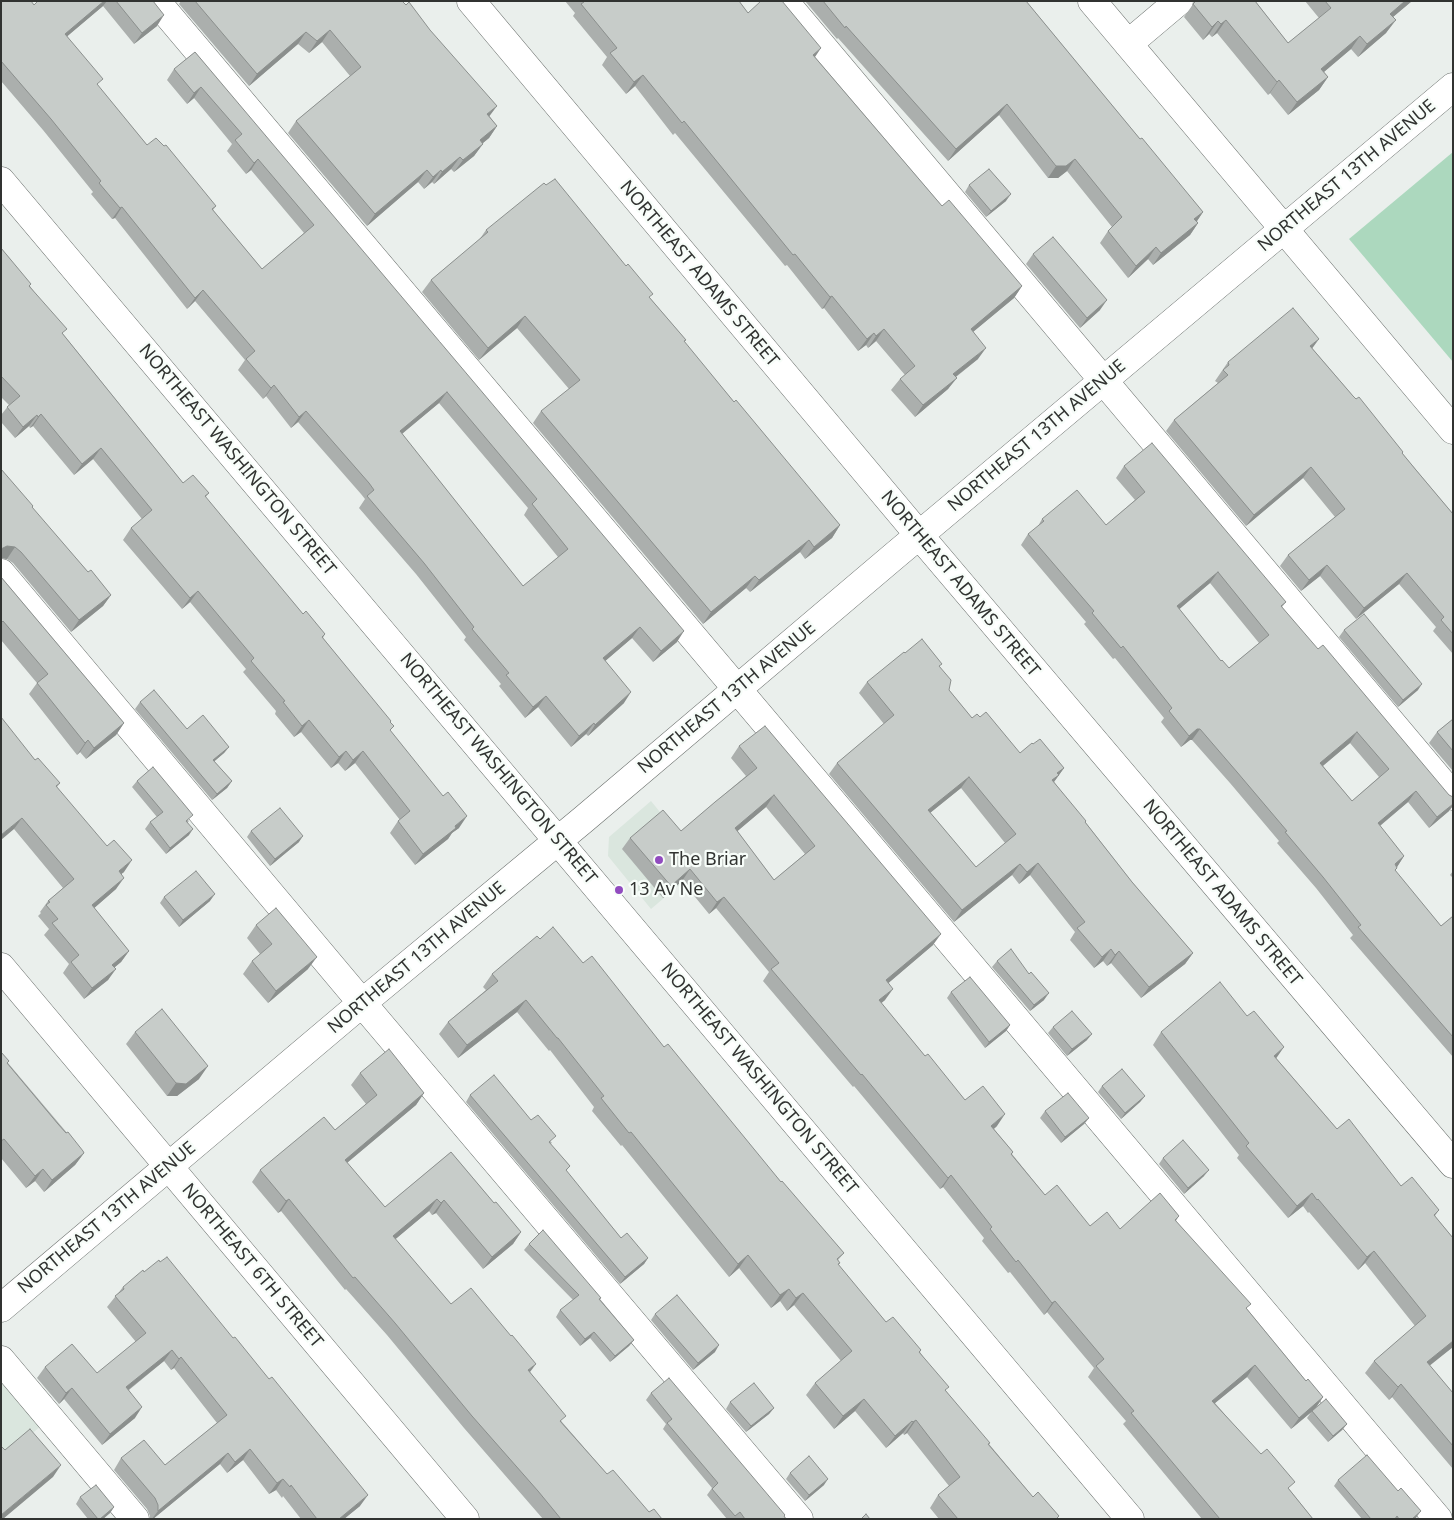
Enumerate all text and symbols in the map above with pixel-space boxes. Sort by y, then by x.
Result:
street label: NORTHEAST 13TH AVENUE [1254,95,1440,257]
street label: NORTHEAST ADAMS STREET [615,177,783,371]
street label: NORTHEAST WASHINGTON STREET [134,340,340,580]
street label: NORTHEAST 13TH AVENUE [944,355,1130,517]
street label: NORTHEAST ADAMS STREET [876,487,1044,681]
street label: NORTHEAST 13TH AVENUE [634,617,820,779]
street label: NORTHEAST WASHINGTON STREET [395,649,601,889]
street label: NORTHEAST ADAMS STREET [1138,796,1306,990]
place label: The Briar [669,849,746,871]
marker: The Briar [653,854,665,866]
street label: NORTHEAST 13TH AVENUE [324,877,510,1039]
place label: 13 Av Ne [629,879,703,901]
marker: 13 Av Ne [613,884,625,896]
street label: NORTHEAST WASHINGTON STREET [656,959,862,1199]
street label: NORTHEAST 13TH AVENUE [14,1137,200,1299]
street label: NORTHEAST 6TH STREET [177,1179,327,1353]

